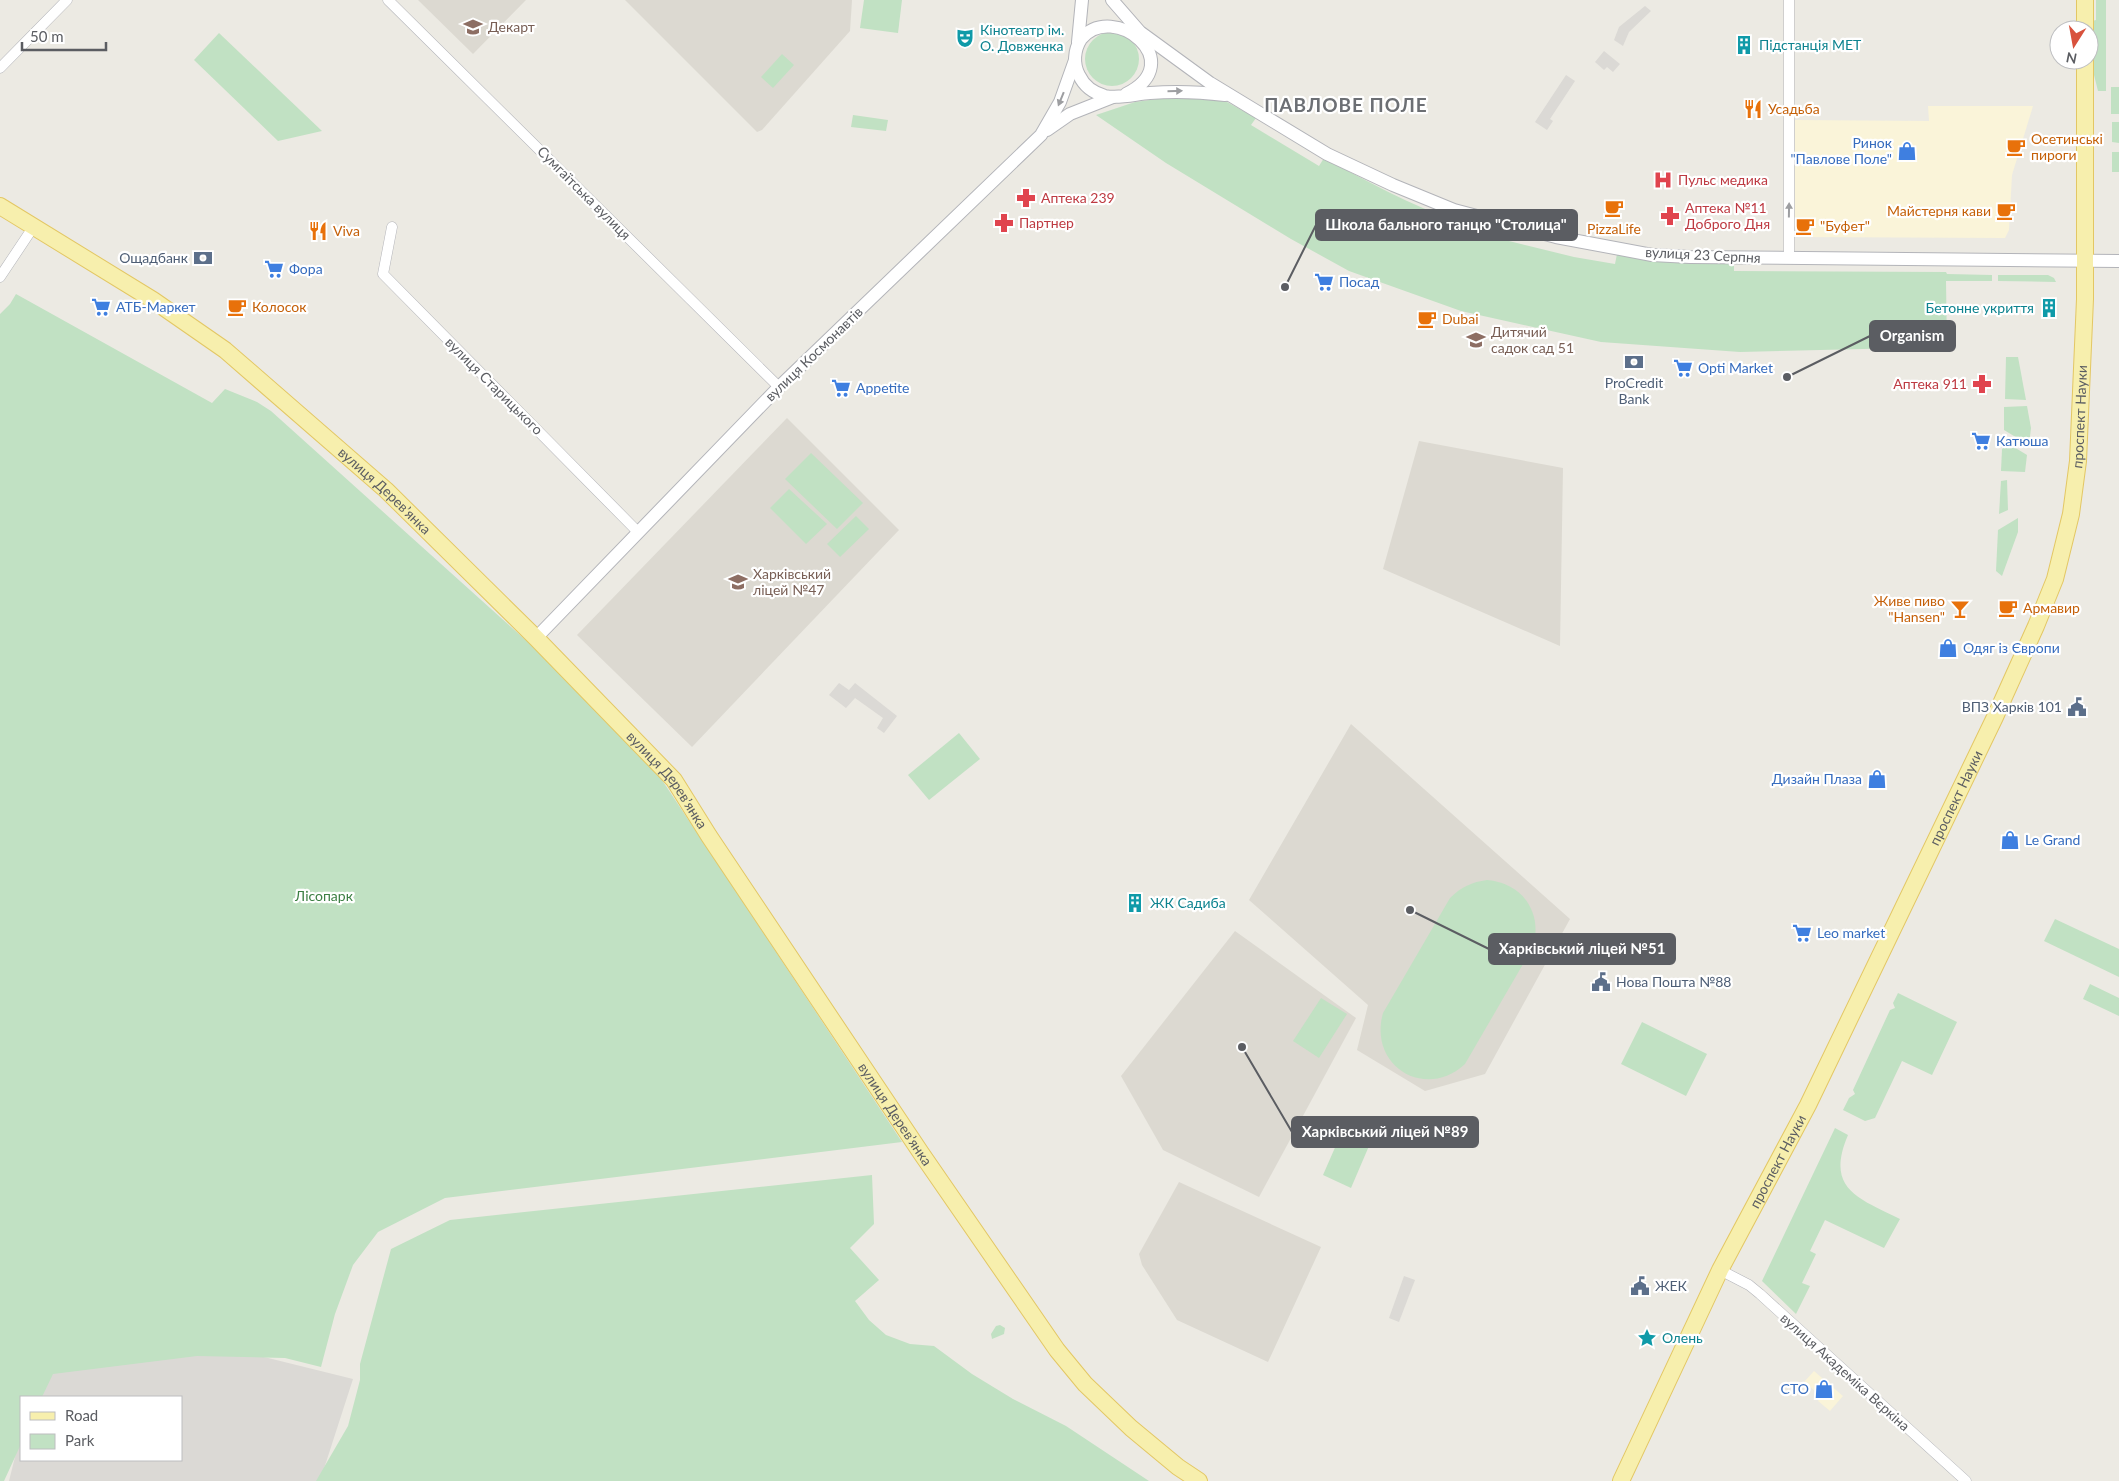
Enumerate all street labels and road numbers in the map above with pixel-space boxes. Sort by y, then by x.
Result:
street label: Сумгаїтська вулиця [534,142,635,243]
street label: вулиця 23 Серпня [1645,243,1761,266]
street label: вулиця Космонавтів [761,303,866,405]
street label: вулиця Старицького [442,333,547,438]
street label: проспект Науки [2068,365,2090,469]
street label: вулиця Дерев’янка [335,443,435,538]
street label: вулиця Дерев’янка [623,727,711,832]
street label: проспект Науки [1925,747,1986,848]
street label: вулиця Дерев’янка [855,1059,936,1169]
street label: проспект Науки [1746,1112,1809,1211]
street label: вулиця Академіка Вєркіна [1777,1309,1914,1434]

